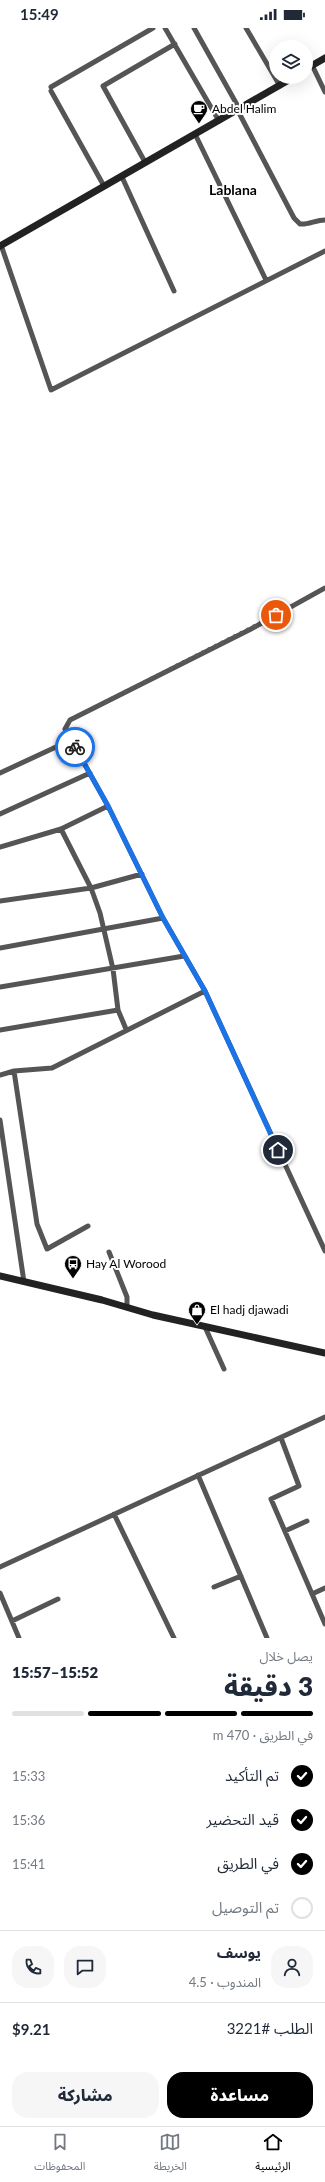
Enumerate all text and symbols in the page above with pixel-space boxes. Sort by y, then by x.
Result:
text: 15:49 [20,5,59,23]
map controls [269,40,313,84]
button: layers [269,40,313,84]
cafe icon: Abdel Halim [189,99,209,124]
place label: Abdel Halim [212,101,276,116]
district label: Lablana [209,181,257,198]
pin [259,598,293,632]
icon: bag [265,604,287,626]
courier [55,727,95,767]
icon: bike [64,736,86,758]
pin [261,1133,295,1167]
icon: home [267,1139,289,1161]
bus stop icon: Hay Al Worood [63,1254,83,1279]
place label: Hay Al Worood [86,1256,166,1271]
shop icon: El hadj djawadi [187,1300,207,1325]
place label: El hadj djawadi [210,1302,289,1317]
text: يصل خلال [259,1648,313,1664]
text: 15:52–15:57 [12,1663,98,1681]
text: 3 دقيقة [224,1670,313,1702]
text: في الطريق · 470 m [213,1727,313,1743]
icon: check [291,1765,313,1787]
text: تم التأكيد [225,1766,279,1784]
text: 15:33 [12,1768,45,1784]
icon: check [291,1809,313,1831]
text: قيد التحضير [206,1810,279,1828]
text: 15:36 [12,1812,45,1828]
icon: check [291,1853,313,1875]
text: في الطريق [217,1854,279,1872]
text: 15:41 [12,1856,45,1872]
text: تم التوصيل [212,1898,279,1916]
text: يوسف [217,1943,261,1961]
button: phone [12,1946,54,1988]
button: chat [64,1946,106,1988]
button: person [271,1946,313,1988]
text: المندوب · 4.5 [189,1974,261,1990]
text: الطلب #3221 [227,2019,313,2037]
text: $9.21 [12,2020,50,2038]
button: مشاركة [12,2072,159,2118]
button: مساعدة [167,2072,313,2118]
tab: المحفوظات [34,2131,85,2178]
tab: الخريطة [154,2131,187,2178]
tab: الرئيسية [255,2131,291,2178]

